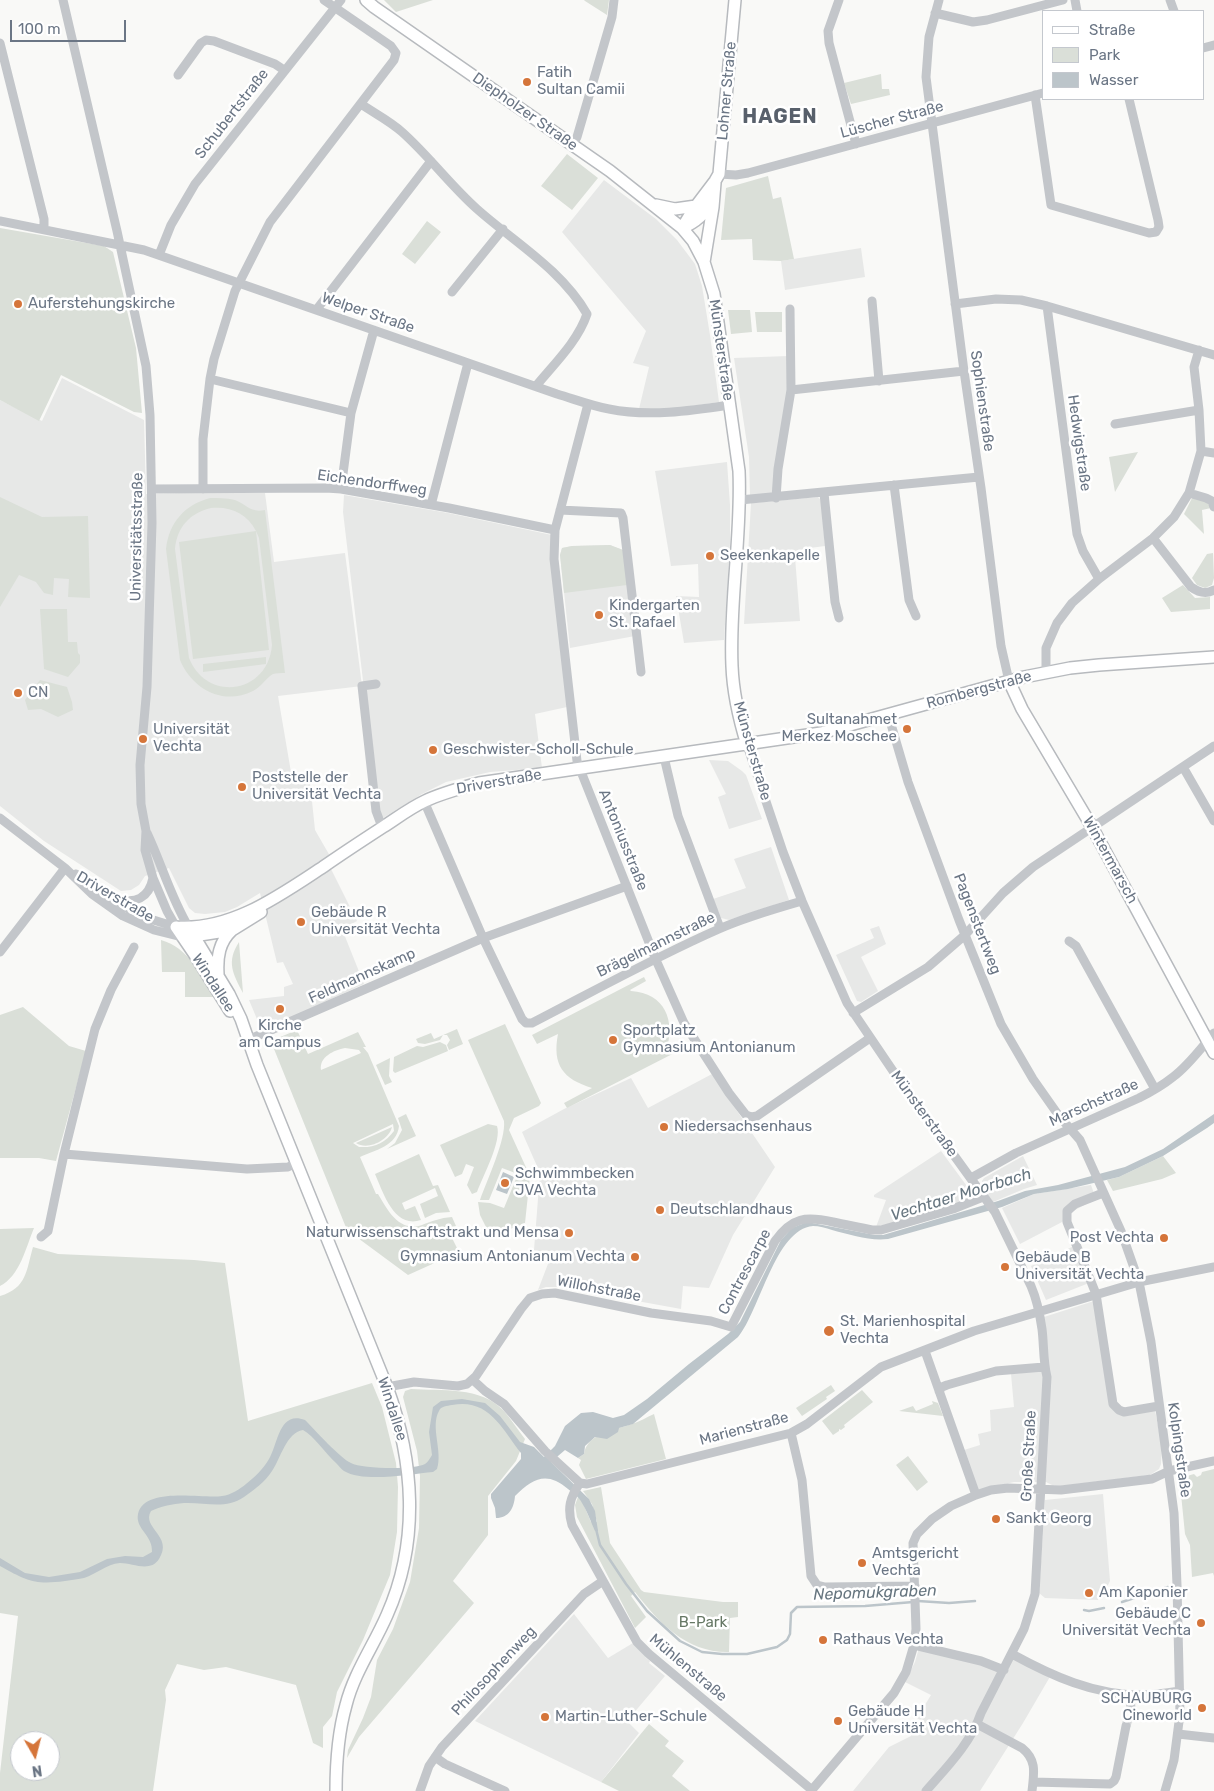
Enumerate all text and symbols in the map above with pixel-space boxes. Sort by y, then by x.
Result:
scale bar [12,10,129,42]
legend [1042,10,1204,100]
text: 100 m [18,20,60,38]
text: Straße [1089,21,1135,39]
street label: Lohner Straße [714,41,740,141]
text: Park [1089,46,1120,64]
place label: Fatih Sultan Camii [537,64,625,99]
street label: Schubertstraße [191,65,273,163]
street label: Diepholzer Straße [469,69,581,155]
text: Wasser [1089,71,1138,89]
marker: Fatih Sultan Camii [521,76,533,88]
street label: Lüscher Straße [838,98,946,142]
district label: HAGEN [742,105,818,129]
street label: Welper Straße [319,289,417,337]
place label: Auferstehungskirche [28,295,175,313]
marker: Auferstehungskirche [12,298,24,310]
street label: Münsterstraße [705,298,737,402]
street label: Sophienstraße [966,349,998,453]
street label: Hedwigstraße [1063,394,1095,492]
street label: Eichendorffweg [316,466,428,500]
street label: Universitätsstraße [127,472,147,602]
place label: Seekenkapelle [720,547,820,565]
marker: Seekenkapelle [704,550,716,562]
place label: Kindergarten St. Rafael [609,597,700,632]
marker: Kindergarten St. Rafael [593,609,605,621]
street label: Rombergstraße [924,667,1034,713]
place label: CN [28,684,48,702]
marker: CN [12,687,24,699]
street label: Münsterstraße [729,699,775,803]
place label: Sultanahmet Merkez Moschee [782,711,897,746]
place label: Universität Vechta [153,721,230,756]
marker: Sultanahmet Merkez Moschee [901,723,913,735]
marker: Universität Vechta [137,733,149,745]
place label: Geschwister-Scholl-Schule [443,741,634,759]
marker: Geschwister-Scholl-Schule [427,744,439,756]
street label: Driverstraße [455,766,543,798]
place label: Poststelle der Universität Vechta [252,769,381,804]
marker: Poststelle der Universität Vechta [236,781,248,793]
street label: Antoniusstraße [595,787,651,893]
street label: Wintermarsch [1079,813,1141,907]
street label: Driverstraße [73,868,157,926]
street label: Pagenstertweg [949,871,1005,977]
place label: Gebäude R Universität Vechta [311,904,440,939]
street label: Brägelmannstraße [594,909,718,981]
marker: Gebäude R Universität Vechta [295,916,307,928]
street label: Feldmannskamp [306,944,418,1008]
street label: Windallee [187,950,239,1016]
marker: Kirche am Campus [274,1003,286,1015]
place label: Kirche am Campus [239,1017,321,1052]
place label: Sportplatz Gymnasium Antonianum [623,1022,795,1057]
marker: Sportplatz Gymnasium Antonianum [607,1034,619,1046]
street label: Münsterstraße [887,1067,961,1161]
street label: Marschstraße [1047,1075,1141,1131]
place label: Niedersachsenhaus [674,1118,812,1136]
marker: Niedersachsenhaus [658,1121,670,1133]
water label: Vechtaer Moorbach [888,1164,1034,1226]
place label: Schwimmbecken JVA Vechta [515,1165,634,1200]
marker: Schwimmbecken JVA Vechta [499,1177,511,1189]
place label: Deutschlandhaus [670,1201,793,1219]
marker: Deutschlandhaus [654,1204,666,1216]
place label: Naturwissenschaftstrakt und Mensa [306,1224,559,1242]
street label: Contrescarpe [715,1226,775,1318]
marker: Naturwissenschaftstrakt und Mensa [563,1227,575,1239]
place label: Post Vechta [1070,1229,1154,1247]
marker: Post Vechta [1158,1232,1170,1244]
place label: Gymnasium Antonianum Vechta [400,1248,625,1266]
place label: Gebäude B Universität Vechta [1015,1249,1144,1284]
marker: Gymnasium Antonianum Vechta [629,1251,641,1263]
marker: Gebäude B Universität Vechta [999,1261,1011,1273]
street label: Willohstraße [555,1272,643,1306]
place label: St. Marienhospital Vechta [840,1313,965,1348]
marker: St. Marienhospital Vechta [822,1324,836,1338]
street label: Windallee [373,1375,411,1443]
street label: Kolpingstraße [1163,1401,1195,1499]
street label: Marienstraße [697,1408,791,1450]
street label: Große Straße [1018,1410,1040,1502]
place label: Sankt Georg [1006,1510,1092,1528]
marker: Sankt Georg [990,1513,1002,1525]
place label: Amtsgericht Vechta [872,1545,959,1580]
marker: Amtsgericht Vechta [856,1557,868,1569]
water label: Nepomukgraben [813,1581,937,1605]
place label: Am Kaponier [1099,1584,1188,1602]
marker: Am Kaponier [1083,1587,1095,1599]
place label: Gebäude C Universität Vechta [1062,1605,1191,1640]
park label: B-Park [679,1614,727,1632]
marker: Gebäude C Universität Vechta [1195,1617,1207,1629]
street label: Philosophenweg [448,1623,540,1719]
street label: Mühlenstraße [646,1630,730,1706]
place label: Rathaus Vechta [833,1631,944,1649]
marker: Rathaus Vechta [817,1634,829,1646]
place label: SCHAUBURG Cineworld [1101,1690,1192,1725]
marker: SCHAUBURG Cineworld [1196,1702,1208,1714]
place label: Gebäude H Universität Vechta [848,1703,977,1738]
place label: Martin-Luther-Schule [555,1708,707,1726]
marker: Martin-Luther-Schule [539,1711,551,1723]
marker: Gebäude H Universität Vechta [832,1715,844,1727]
north arrow [10,1731,60,1781]
text: N [31,1761,43,1779]

